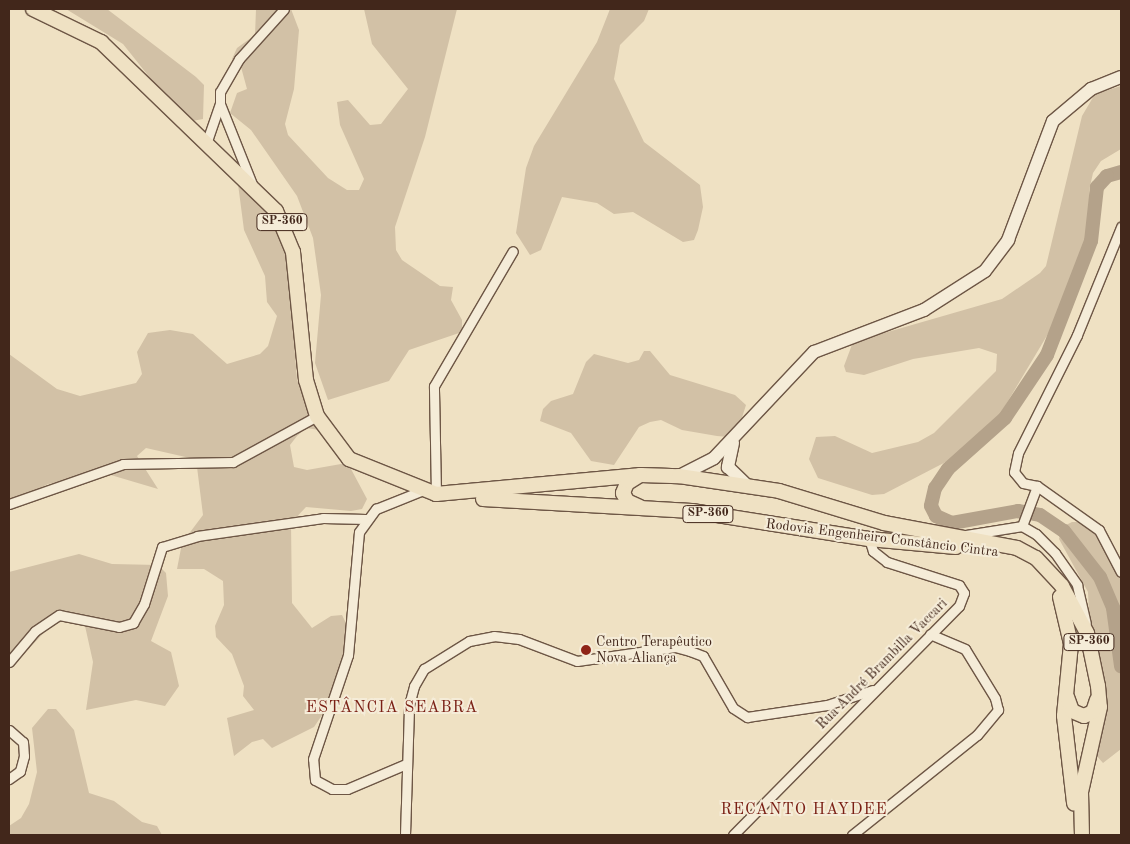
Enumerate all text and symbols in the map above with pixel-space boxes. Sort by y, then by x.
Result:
road number: SP-360 [256,212,308,232]
road number: SP-360 [682,504,734,524]
street label: Rodovia Engenheiro Constâncio Cintra [765,515,999,561]
street label: Rua André Brambilla Vaccari [813,595,951,733]
road number: SP-360 [1063,632,1115,652]
place label: Centro Terapêutico Nova Aliança [596,634,712,666]
marker: Centro Terapêutico Nova Aliança [580,644,592,656]
district label: ESTÂNCIA SEABRA [304,698,480,718]
district label: RECANTO HAYDEE [719,800,889,820]

